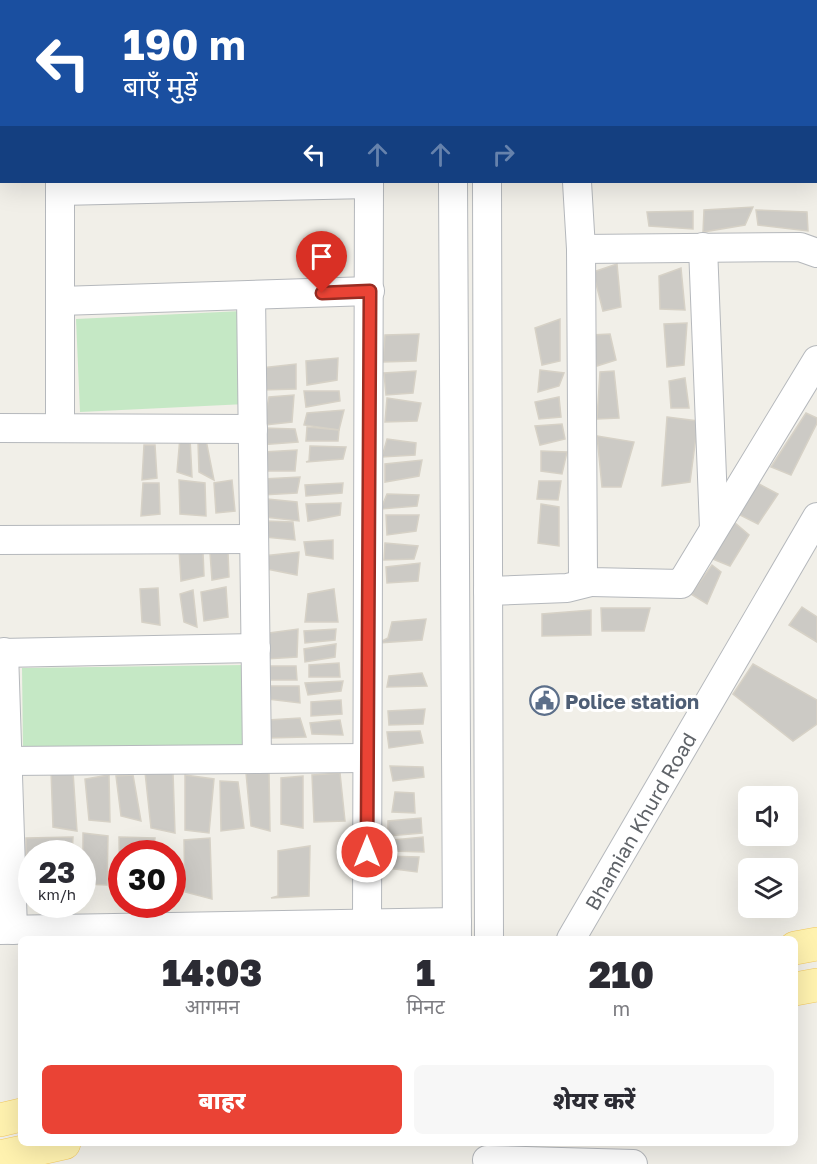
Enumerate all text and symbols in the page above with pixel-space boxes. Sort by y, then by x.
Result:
text: 190 m [123,19,246,69]
icon: left [24,24,102,102]
text: बाएँ मुड़ें [123,70,198,102]
icon: left [298,138,331,171]
icon: ahead [361,138,394,171]
icon: ahead [424,138,457,171]
icon: right [487,138,520,171]
pin [296,231,347,293]
icon: arrive [305,240,338,273]
public building icon: Police station [528,685,560,717]
place label: Police station [565,689,699,713]
street label: Bhamian Khurd Road [579,728,701,914]
map controls [738,786,798,918]
button: sound [738,786,798,846]
position arrow [335,820,399,884]
speed limit sign: 30 [108,840,186,918]
text: 23 [39,854,75,890]
button: layers [738,858,798,918]
text: km/h [38,885,76,903]
text: 14:03 [162,951,262,994]
text: 1 [416,951,435,994]
text: 210 [589,953,654,996]
text: आगमन [185,994,240,1018]
text: मिनट [406,994,445,1018]
text: m [613,996,630,1020]
button: बाहर [42,1065,402,1134]
button: शेयर करें [414,1065,774,1134]

